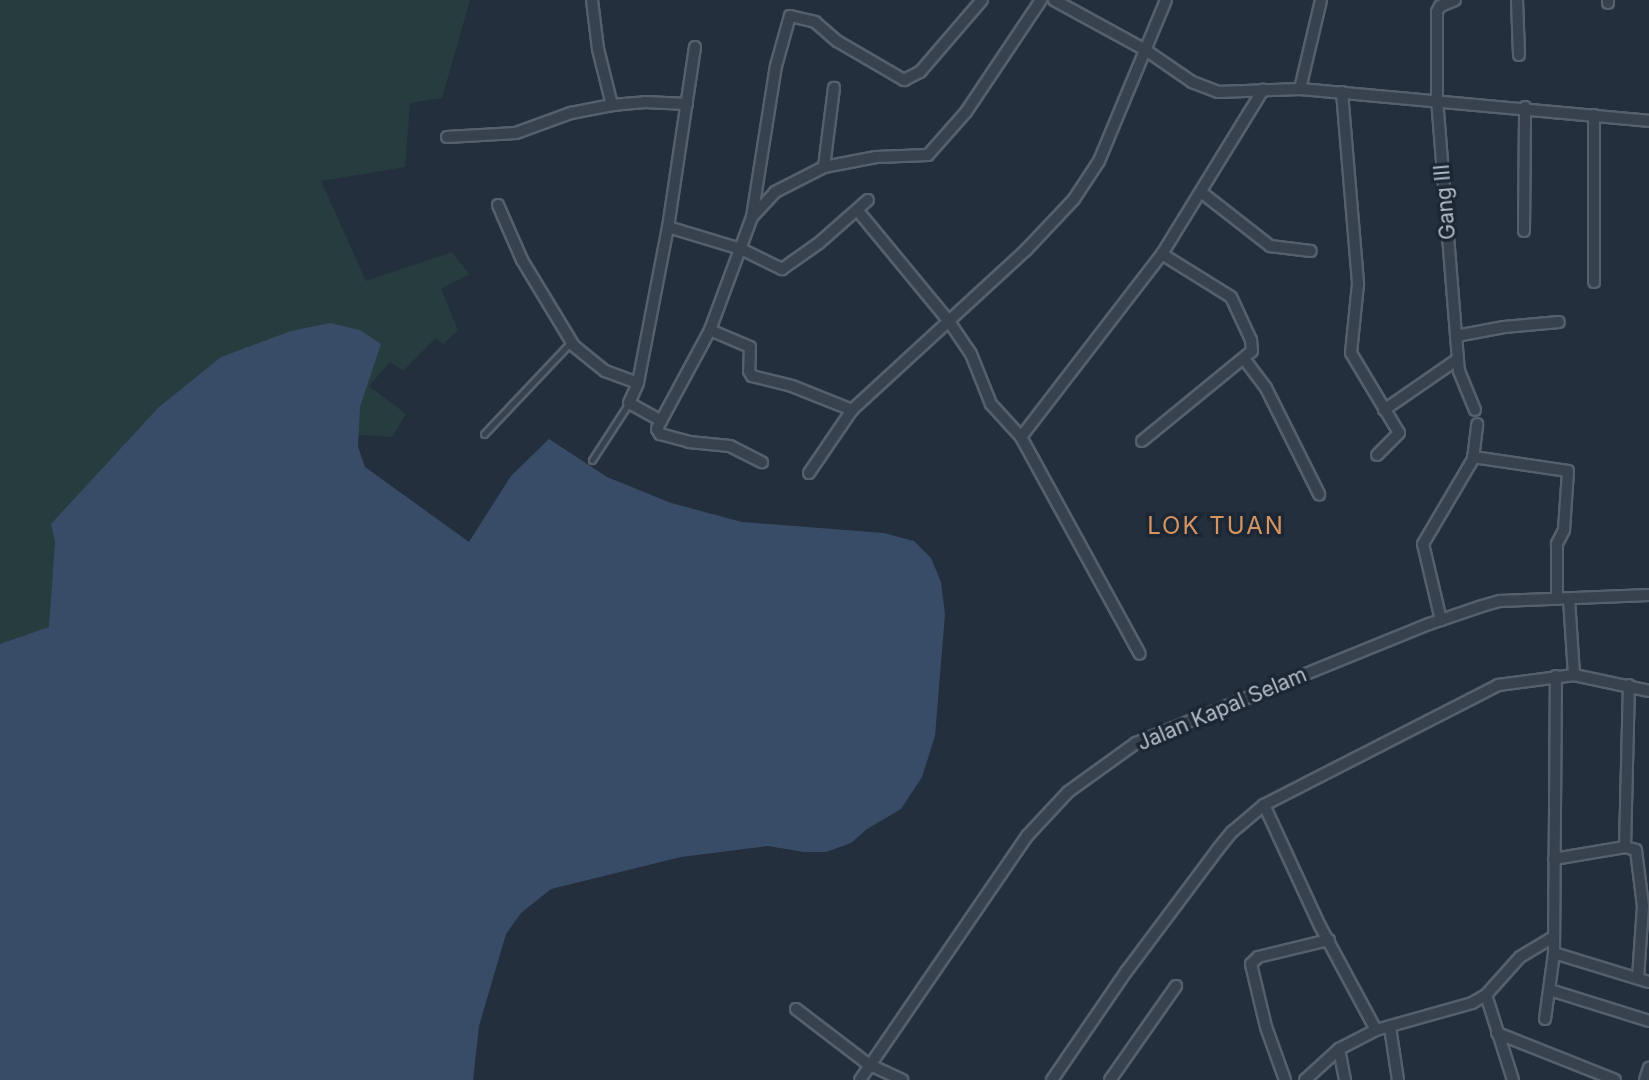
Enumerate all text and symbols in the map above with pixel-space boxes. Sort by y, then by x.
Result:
street label: Gang III [1429,163,1461,241]
district label: LOK TUAN [1148,512,1284,540]
street label: Jalan Kapal Selam [1133,662,1311,756]

